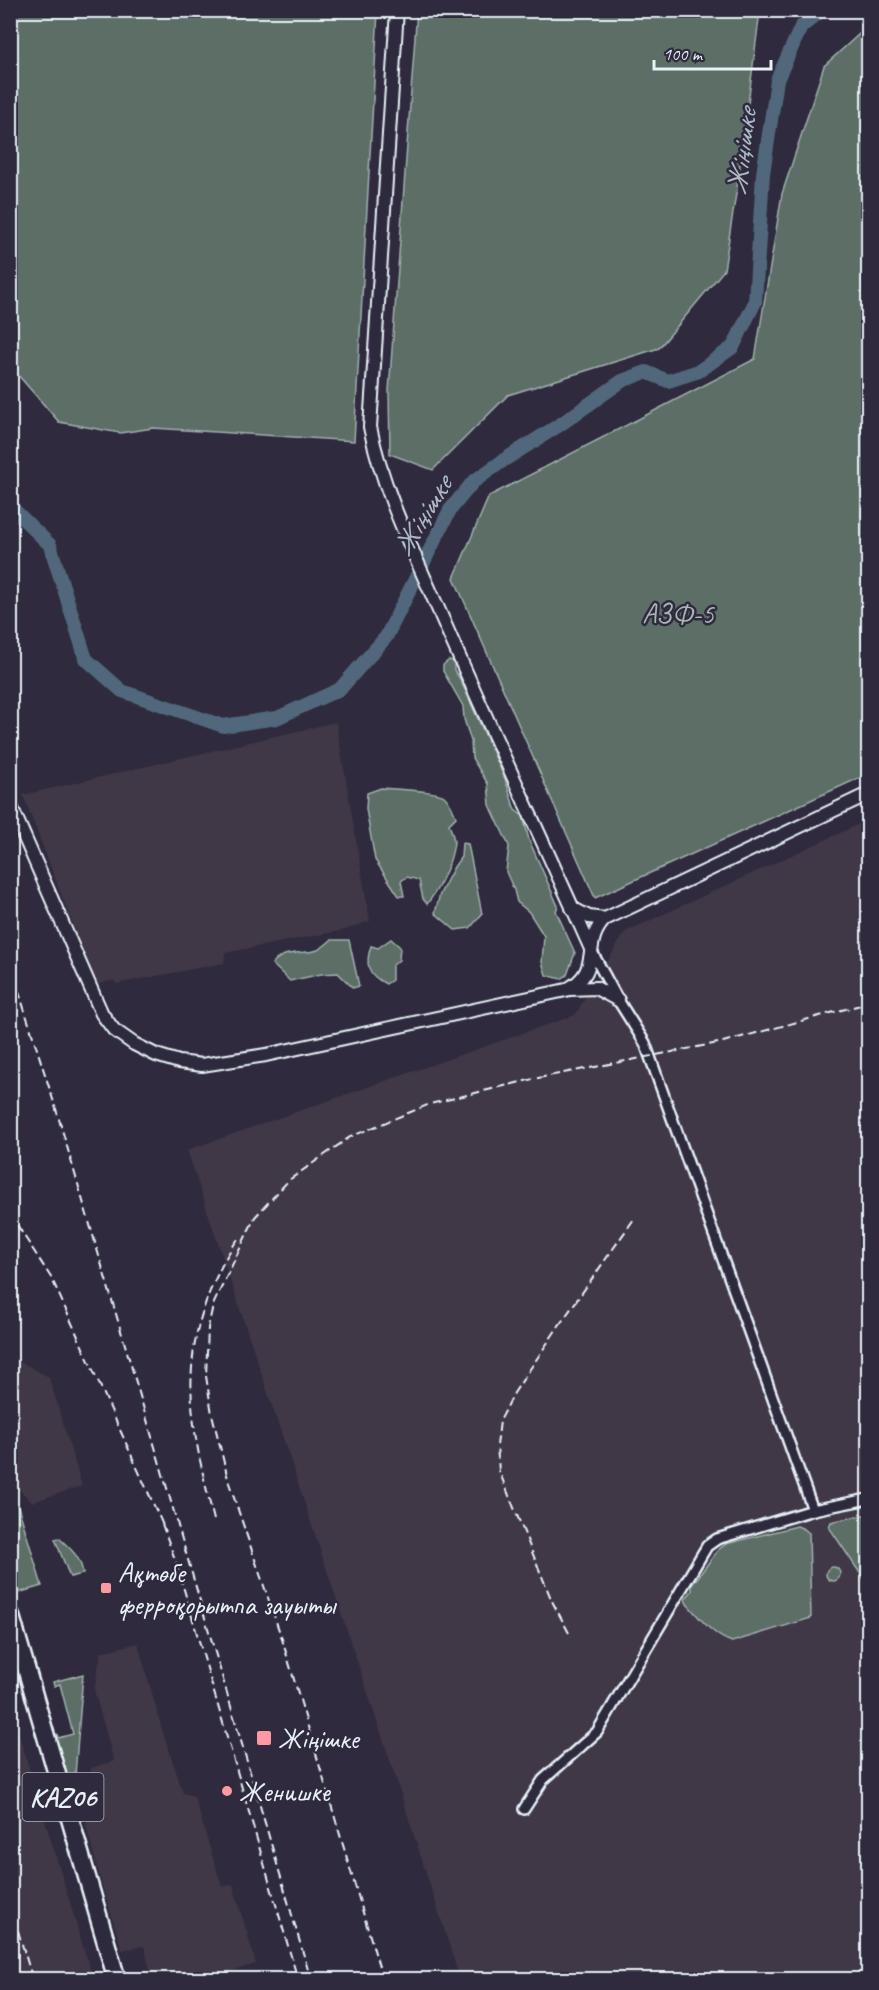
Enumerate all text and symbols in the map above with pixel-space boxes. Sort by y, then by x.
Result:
scale bar [654,33,771,71]
text: 100 m [663,43,704,65]
water label: Жіңішке [717,103,766,197]
water label: Жіңішке [383,466,463,563]
park label: АЗФ-5 [642,596,715,631]
place label: Ақтөбе ферроқорытпа зауыты [118,1555,337,1622]
marker: Ақтөбе ферроқорытпа зауыты [99,1581,113,1595]
place label: Жіңішке [278,1721,360,1756]
marker: Жіңішке [255,1729,273,1747]
road number: KАZ06 [22,1773,104,1821]
place label: Женишке [239,1774,331,1809]
marker: Женишке [220,1784,234,1798]

